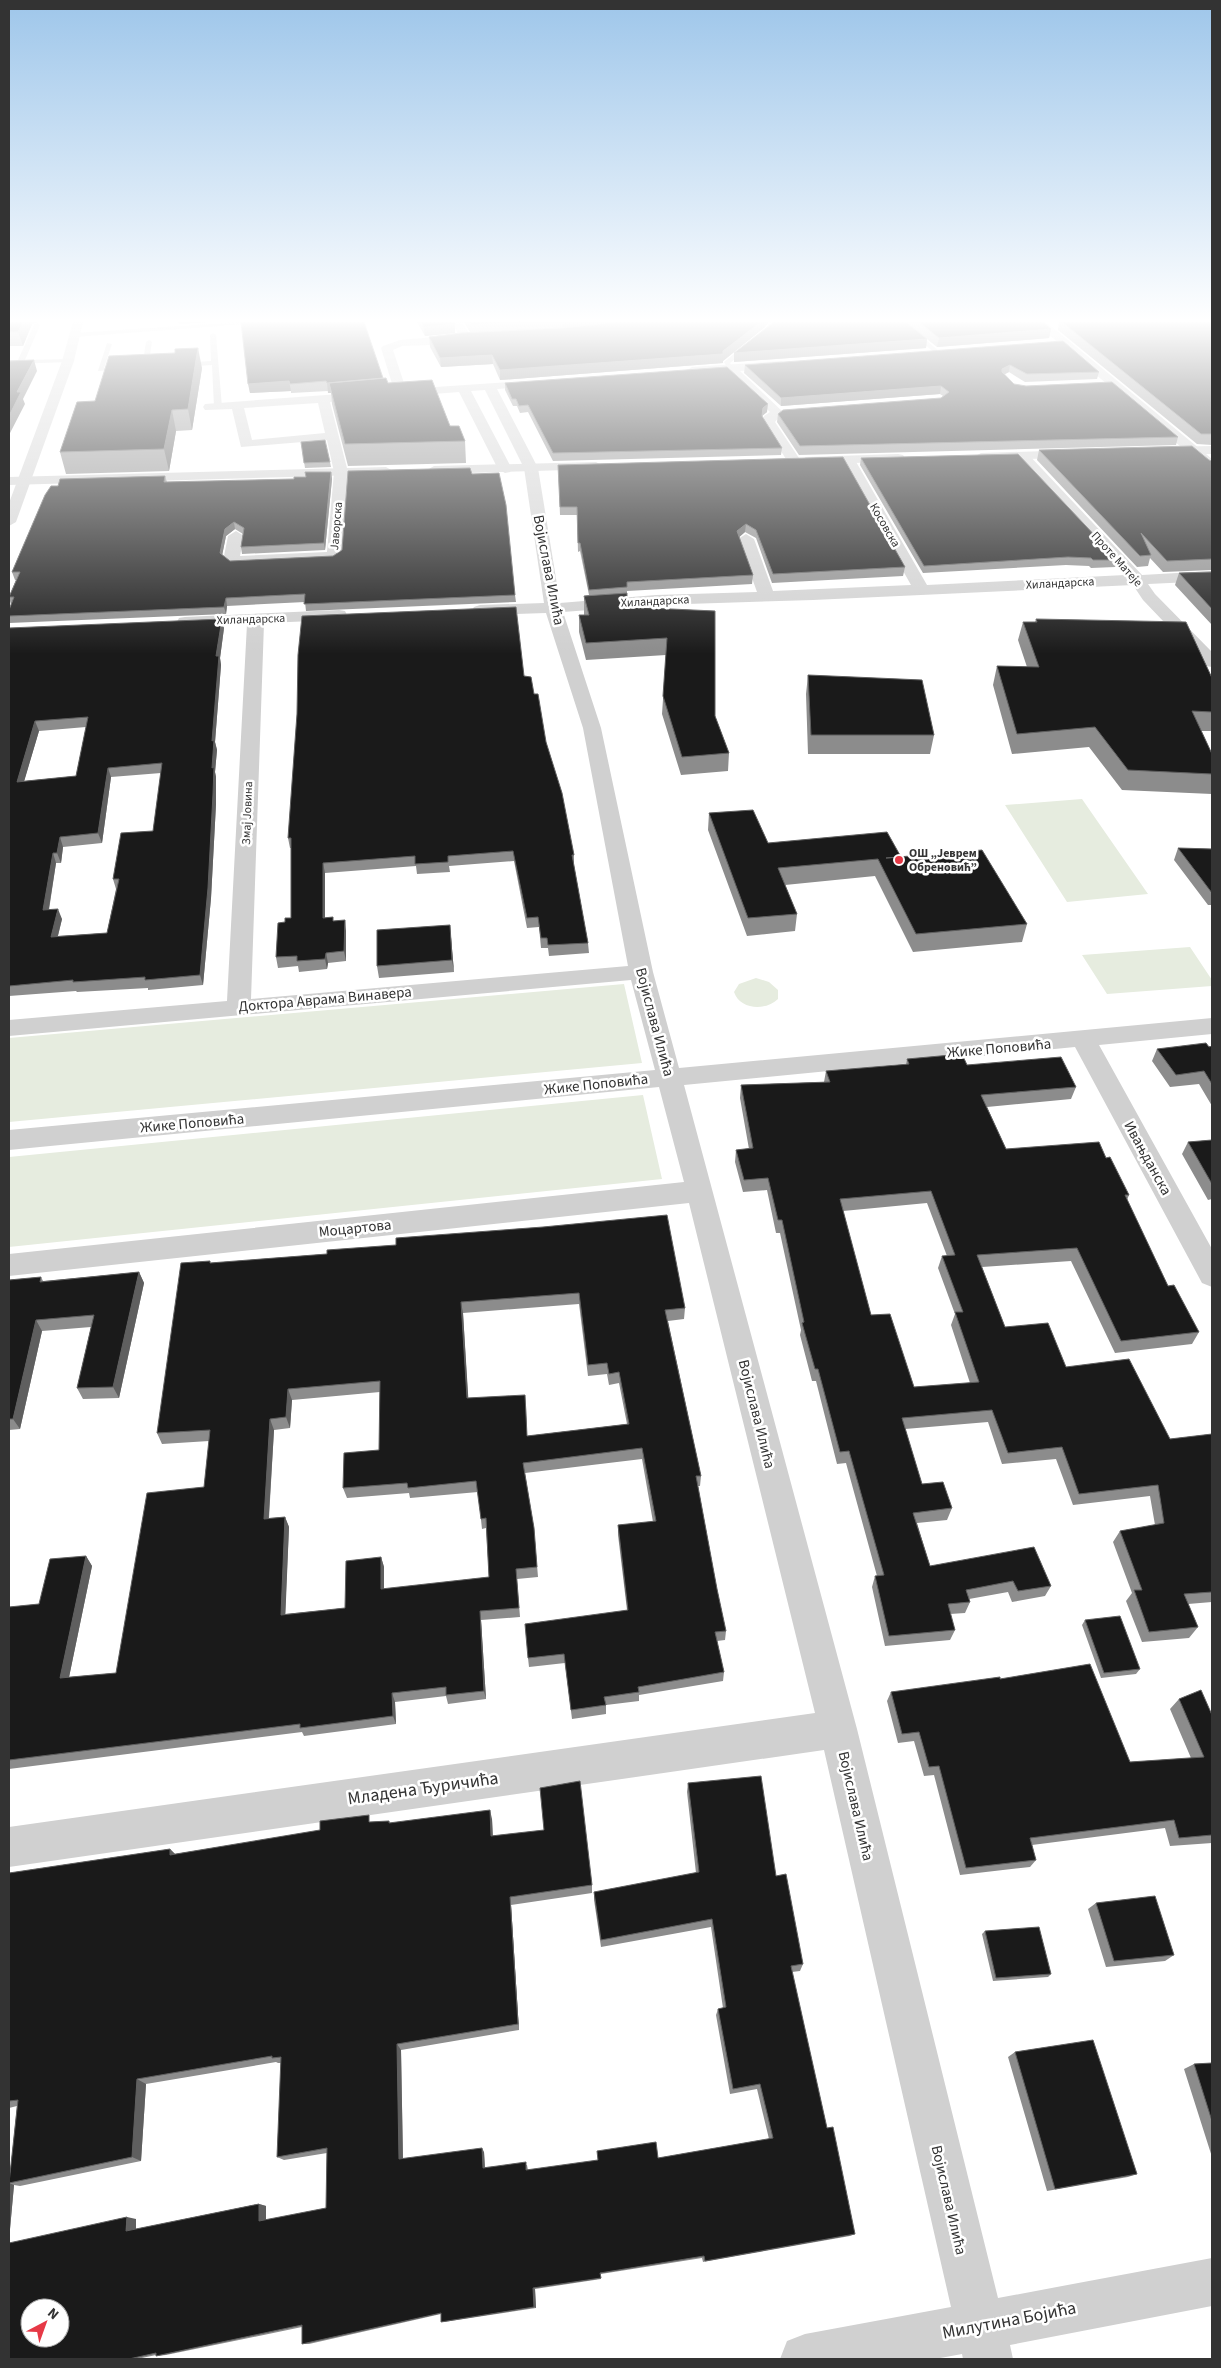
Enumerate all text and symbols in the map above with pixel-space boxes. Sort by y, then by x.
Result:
street label: Косовска [865,500,904,551]
street label: Јаворска [326,501,347,551]
street label: Војислава Илића [528,513,569,627]
street label: Проте Матеје [1087,528,1146,591]
street label: Хиландарска [1025,573,1095,594]
street label: Хиландарска [620,591,690,612]
street label: Хиландарска [216,610,286,629]
street label: Змај Јовина [238,781,257,845]
place label: ОШ „Јеврем Обреновић” [909,845,977,876]
marker: ОШ „Јеврем Обреновић” [893,854,905,866]
street label: Војислава Илића [630,965,679,1079]
street label: Доктора Аврама Винавера [237,981,413,1018]
street label: Жике Поповића [946,1033,1052,1064]
street label: Жике Поповића [543,1069,649,1100]
street label: Жике Поповића [139,1108,245,1139]
street label: Ивањданска [1118,1117,1177,1199]
street label: Моцартова [318,1214,392,1243]
street label: Војислава Илића [733,1357,780,1471]
street label: Војислава Илића [833,1749,878,1863]
street label: Младена Ђуричића [346,1766,500,1811]
street label: Војислава Илића [926,2143,971,2257]
street label: Милутина Бојића [940,2295,1078,2346]
north arrow [20,2298,70,2348]
text: N [43,2303,63,2325]

